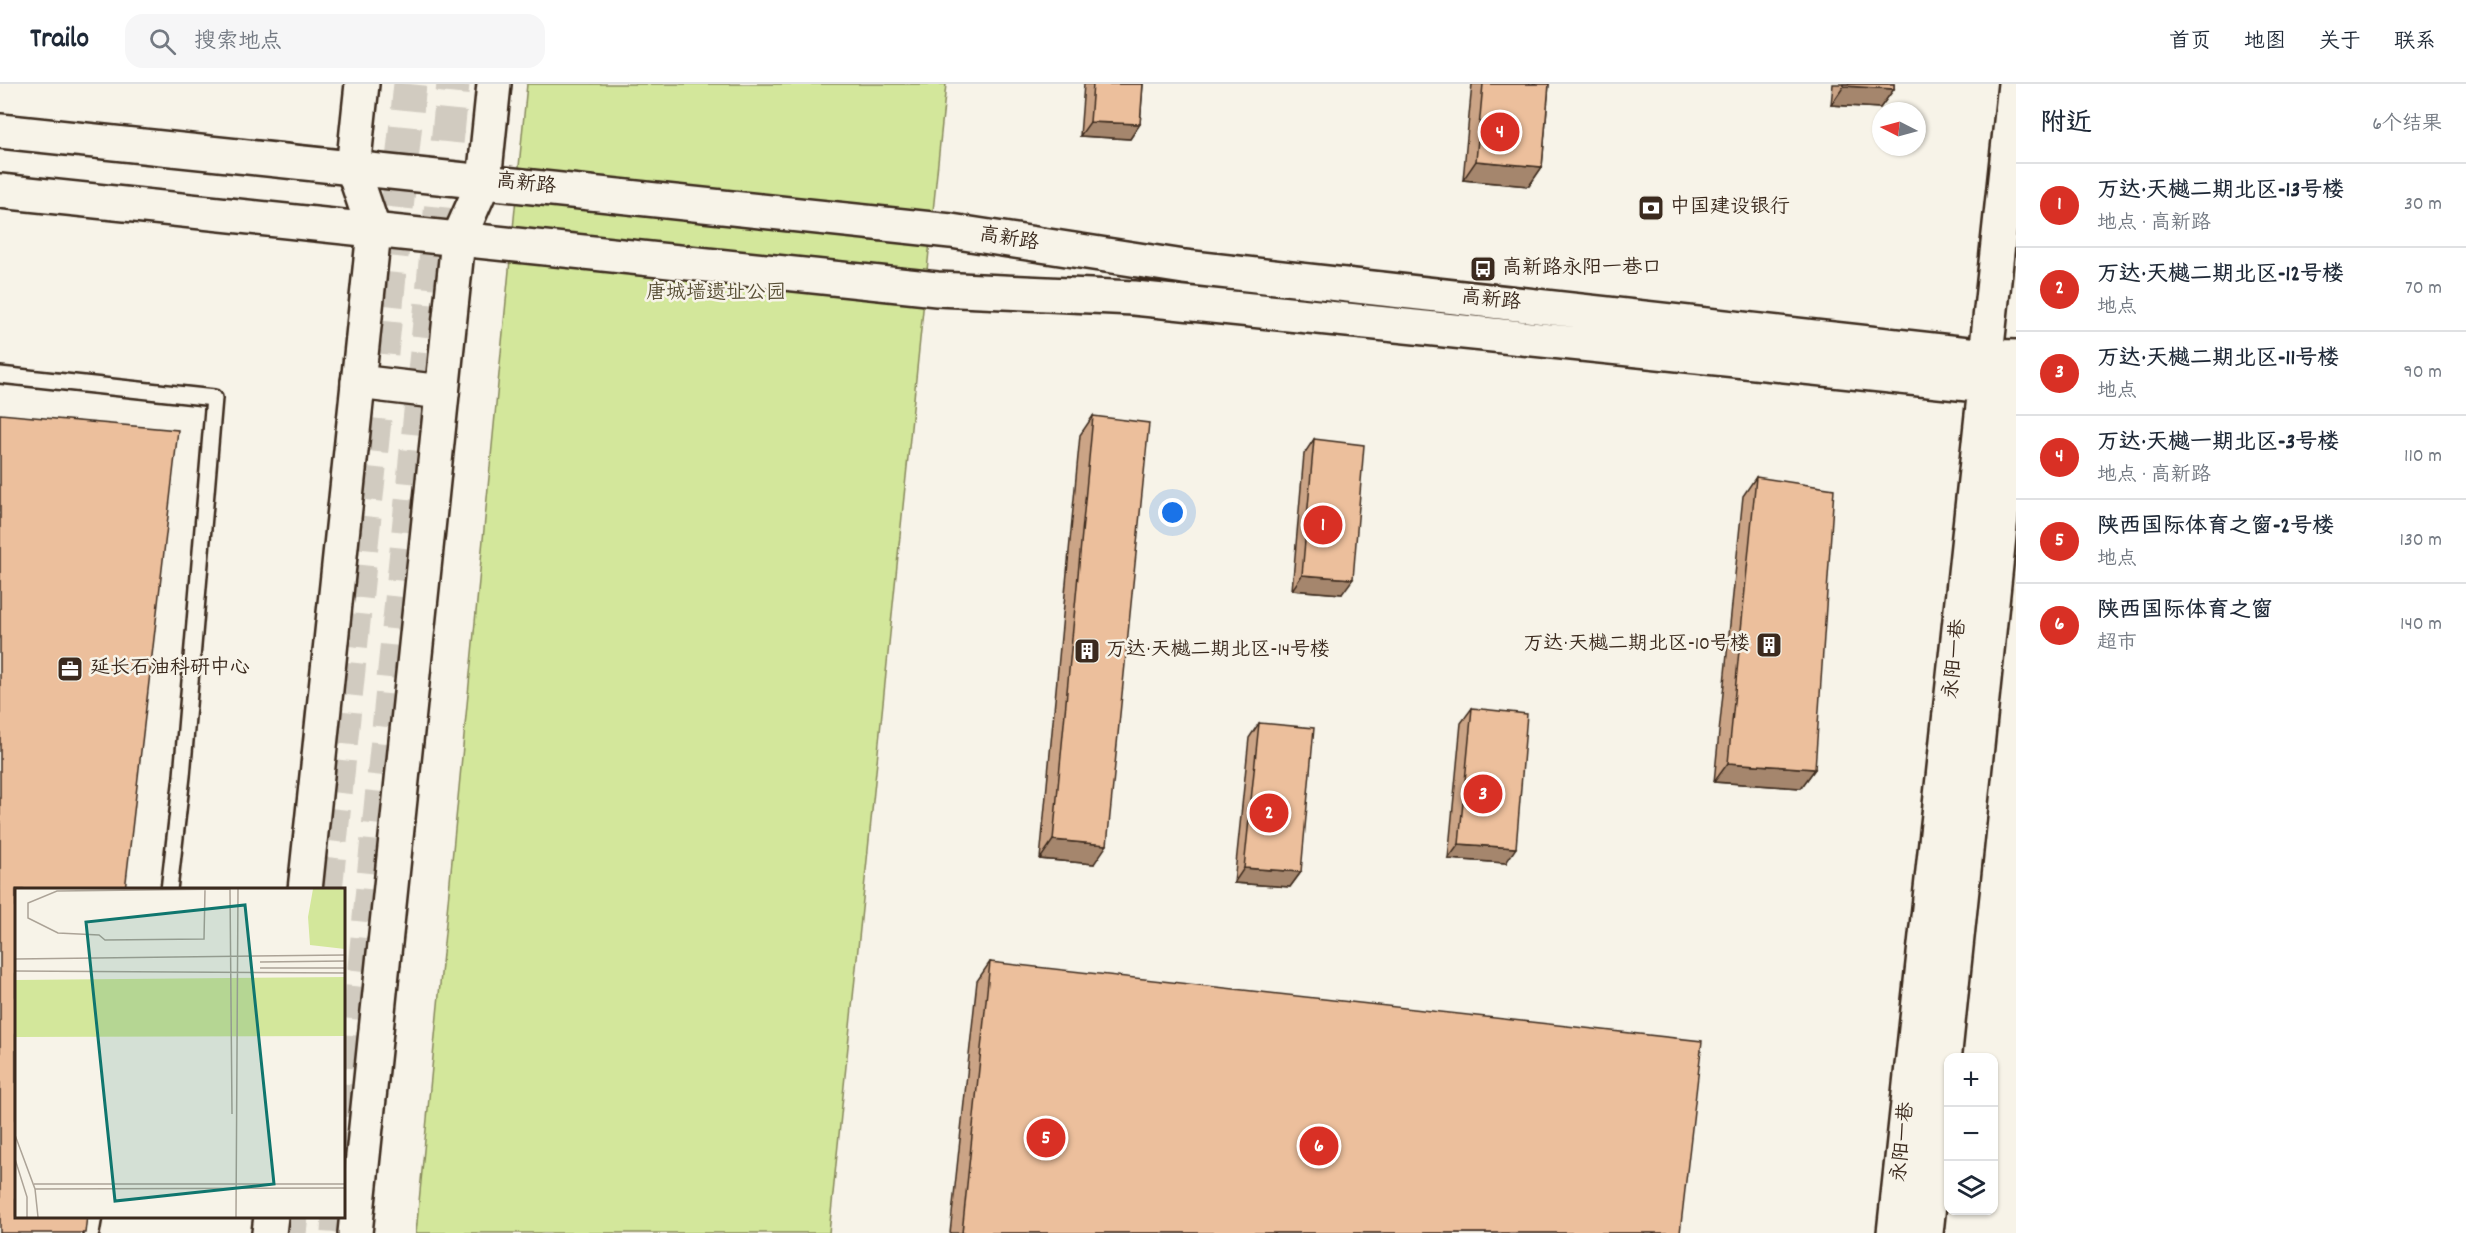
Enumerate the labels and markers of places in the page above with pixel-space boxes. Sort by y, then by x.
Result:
pin: 4 [1480,110,1520,154]
bank icon: 中国建设银行 [1636,193,1666,223]
place label: 中国建设银行 [1670,194,1790,222]
bus stop icon: 高新路永阳一巷口 [1468,254,1498,284]
place label: 高新路永阳一巷口 [1502,255,1662,283]
pin: 1 [1304,502,1342,548]
building icon: 万达·天樾二期北区-10号楼 [1754,630,1784,660]
place label: 万达·天樾二期北区-10号楼 [1523,631,1750,659]
building icon: 万达·天樾二期北区-14号楼 [1072,636,1102,666]
place label: 万达·天樾二期北区-14号楼 [1106,637,1330,665]
office icon: 延长石油科研中心 [55,654,85,684]
place label: 延长石油科研中心 [90,655,250,683]
pin: 3 [1464,772,1502,816]
pin: 2 [1250,790,1288,836]
pin: 5 [1026,1116,1066,1160]
pin: 6 [1300,1124,1338,1168]

